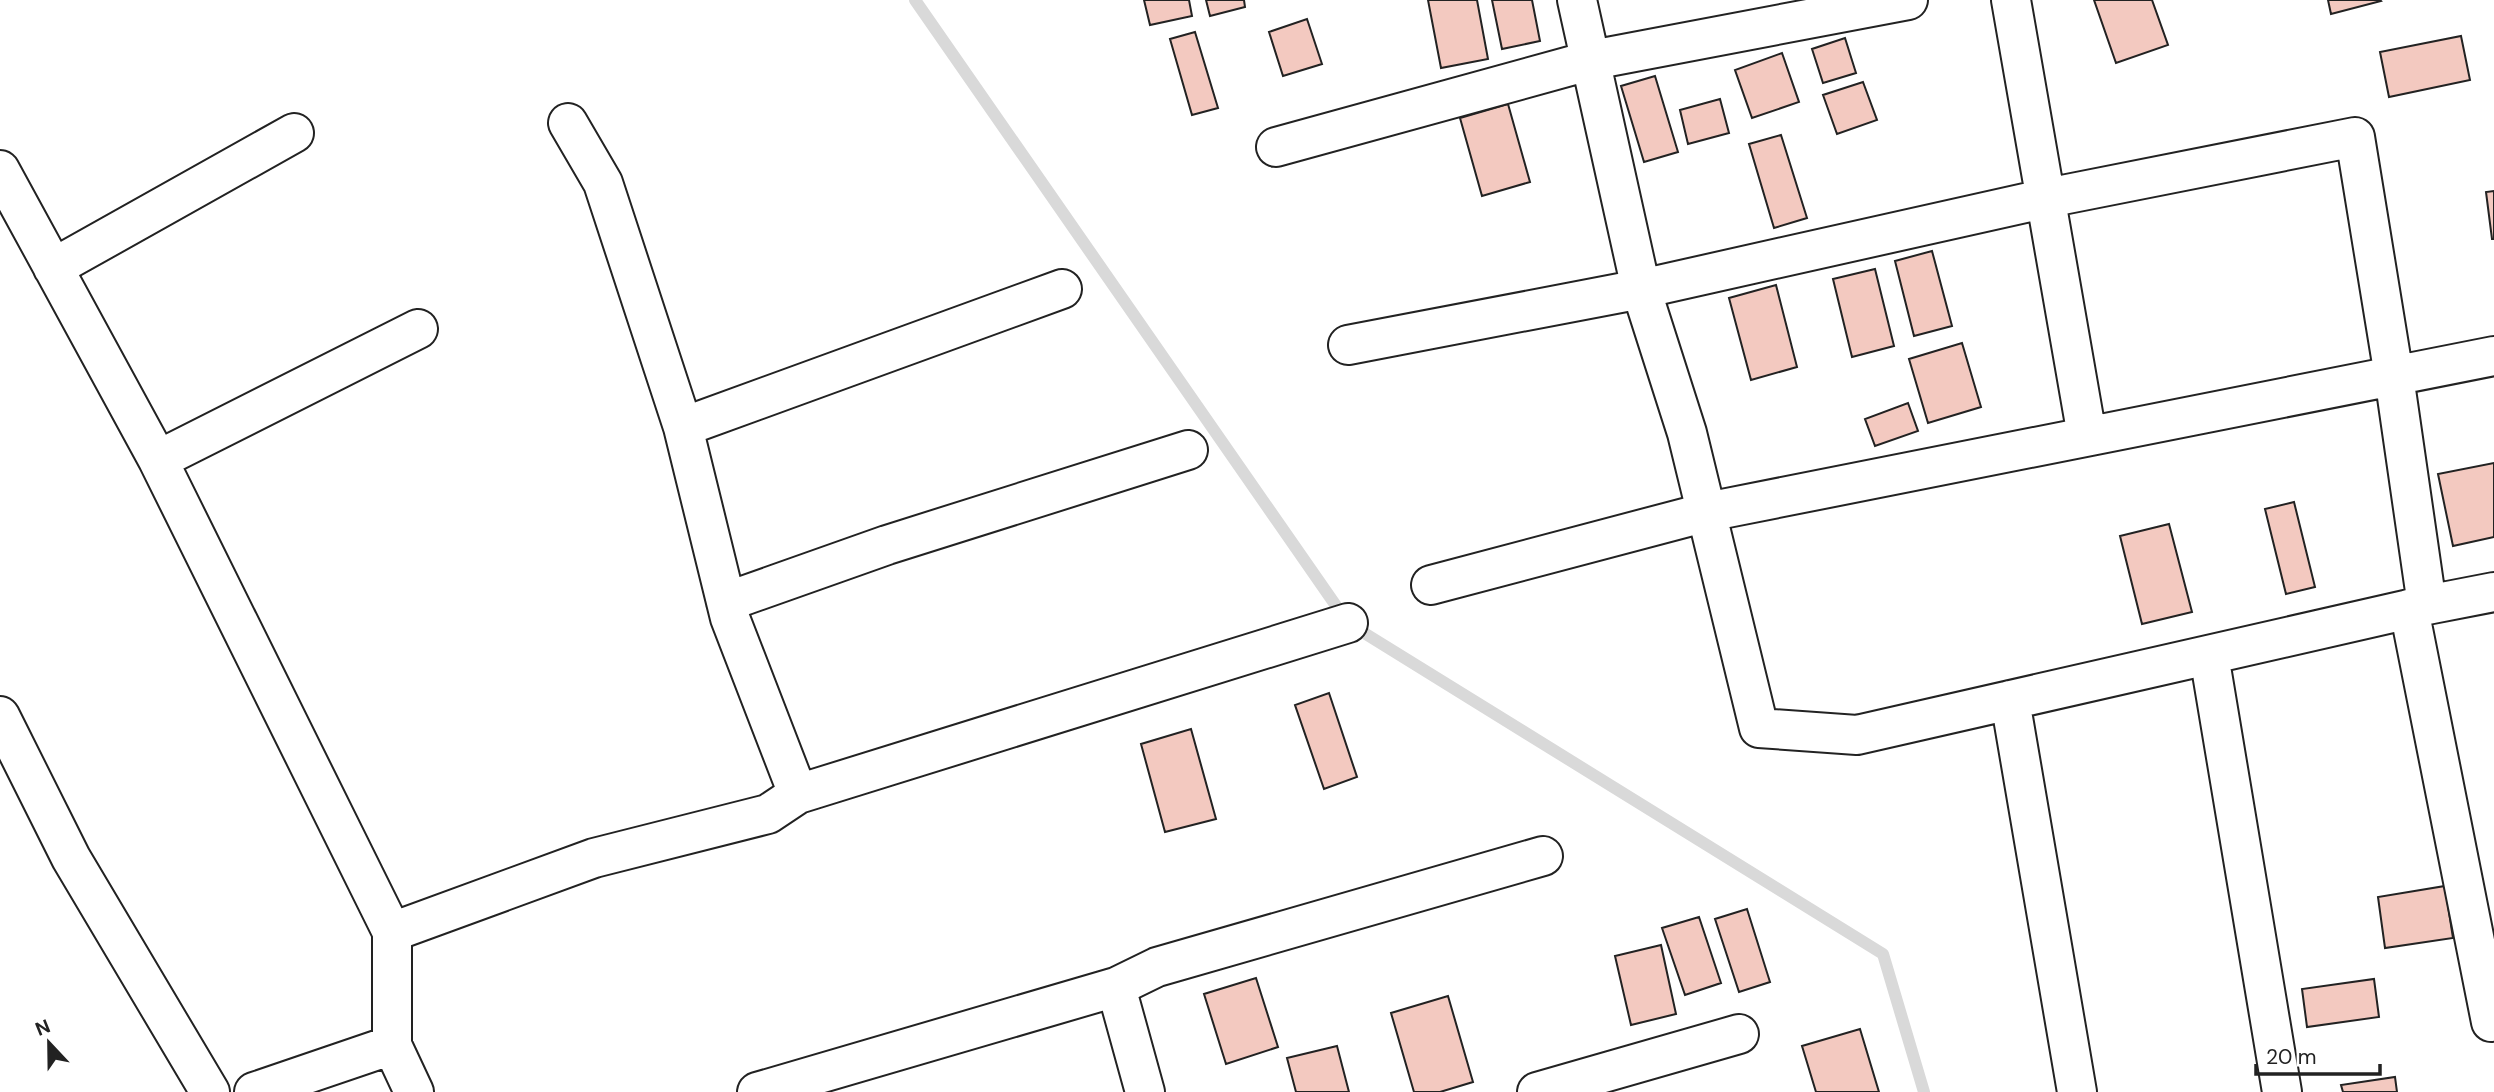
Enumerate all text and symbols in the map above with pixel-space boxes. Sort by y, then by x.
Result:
north arrow [14,1008,84,1078]
text: N [32,1014,54,1042]
scale bar [2256,1032,2380,1076]
text: 20 m [2266,1043,2317,1071]

